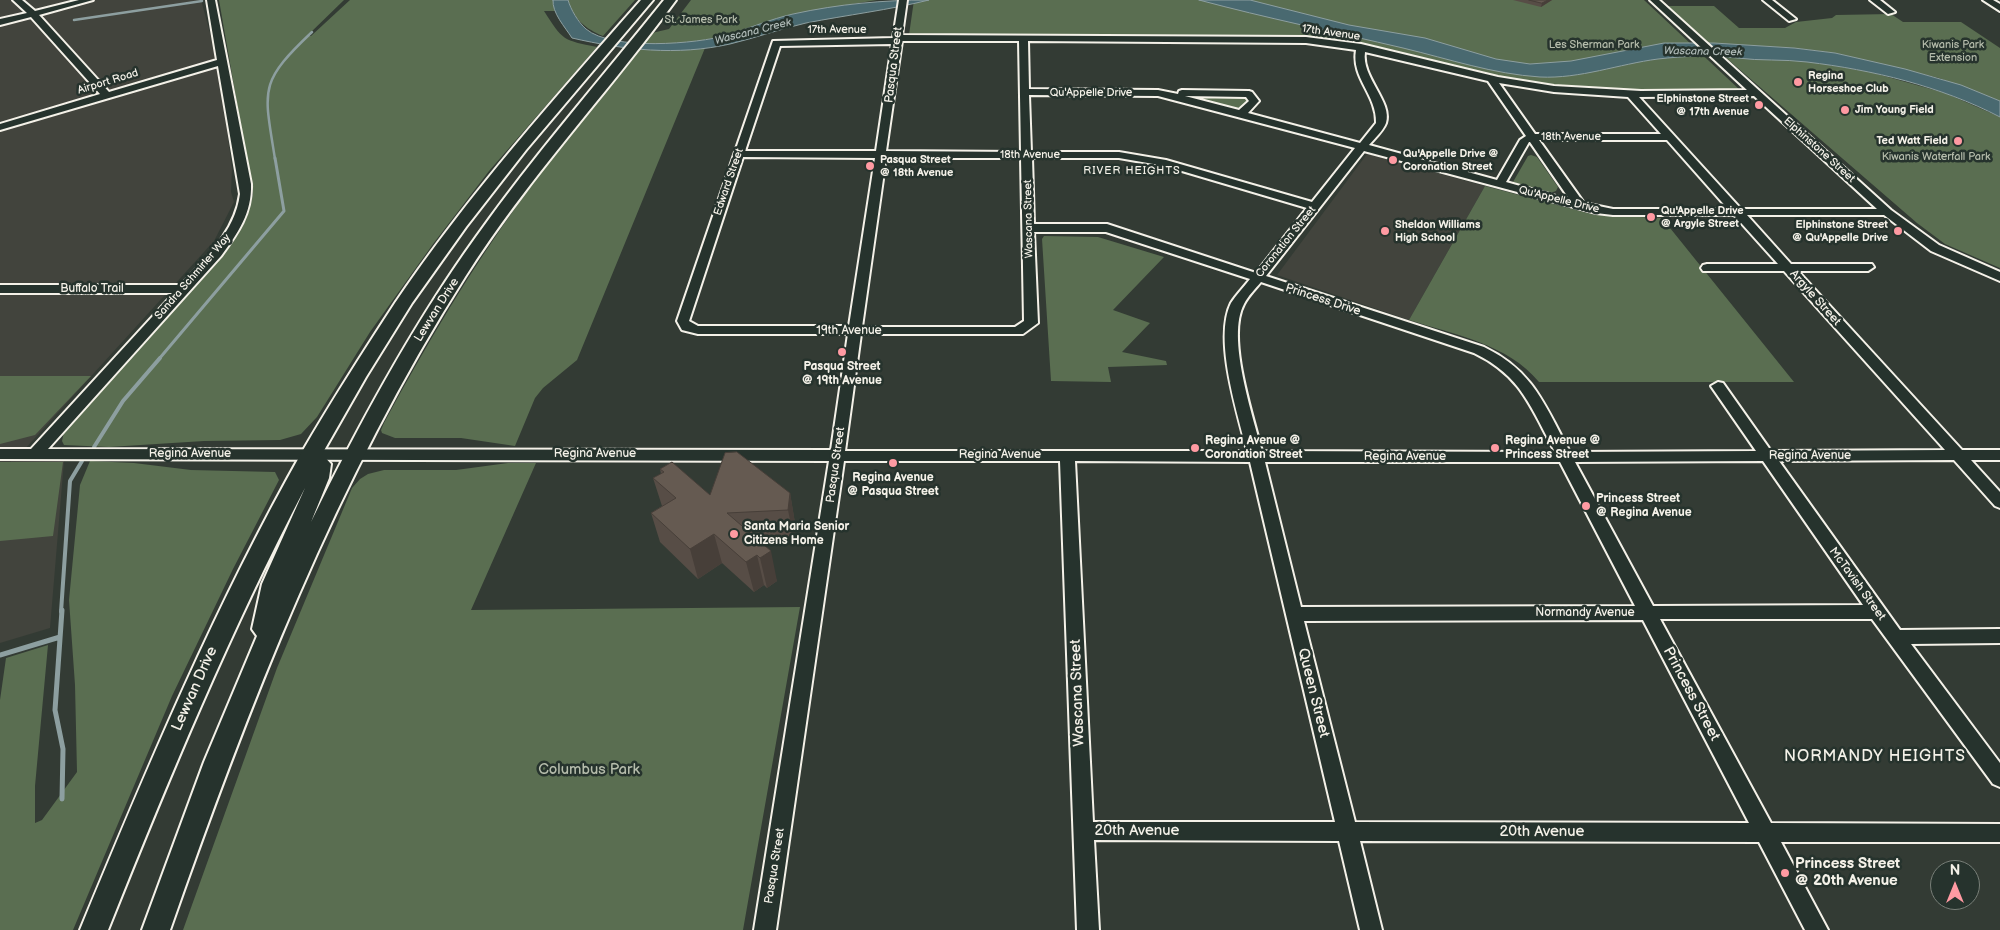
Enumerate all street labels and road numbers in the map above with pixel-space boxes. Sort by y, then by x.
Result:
street label: 17th Avenue [1301,22,1361,44]
street label: 17th Avenue [807,23,867,37]
street label: Pasqua Street [882,26,906,104]
street label: Airport Road [76,66,140,98]
street label: Qu'Appelle Drive [1050,86,1132,100]
street label: Elphinstone Street [1781,114,1857,186]
street label: 18th Avenue [1541,130,1601,144]
street label: Edward Street [711,147,747,217]
street label: 18th Avenue [1000,148,1060,162]
street label: Wascana Street [1022,180,1036,258]
street label: Qu'Appelle Drive [1517,184,1601,216]
street label: Coronation Street [1253,204,1319,280]
street label: Sandra Schmirler Way [152,232,234,322]
street label: Argyle Street [1786,267,1844,329]
street label: Lewvan Drive [412,276,462,344]
street label: Princess Drive [1284,281,1362,319]
street label: Buffalo Trail [60,282,124,296]
street label: 19th Avenue [816,324,882,338]
street label: Pasqua Street [824,426,848,504]
street label: Regina Avenue [149,447,231,461]
street label: Regina Avenue [554,447,636,461]
street label: Regina Avenue [959,448,1041,462]
street label: Regina Avenue [1769,449,1851,463]
street label: Regina Avenue [1364,450,1446,464]
street label: McTavish Street [1826,545,1888,623]
street label: Normandy Avenue [1535,606,1635,620]
street label: Wascana Street [1067,639,1089,747]
street label: Lewvan Drive [168,644,222,734]
street label: Princess Street [1659,644,1723,744]
street label: Queen Street [1293,646,1333,740]
street label: 20th Avenue [1095,822,1179,840]
street label: 20th Avenue [1500,823,1584,841]
street label: Pasqua Street [762,827,788,905]

